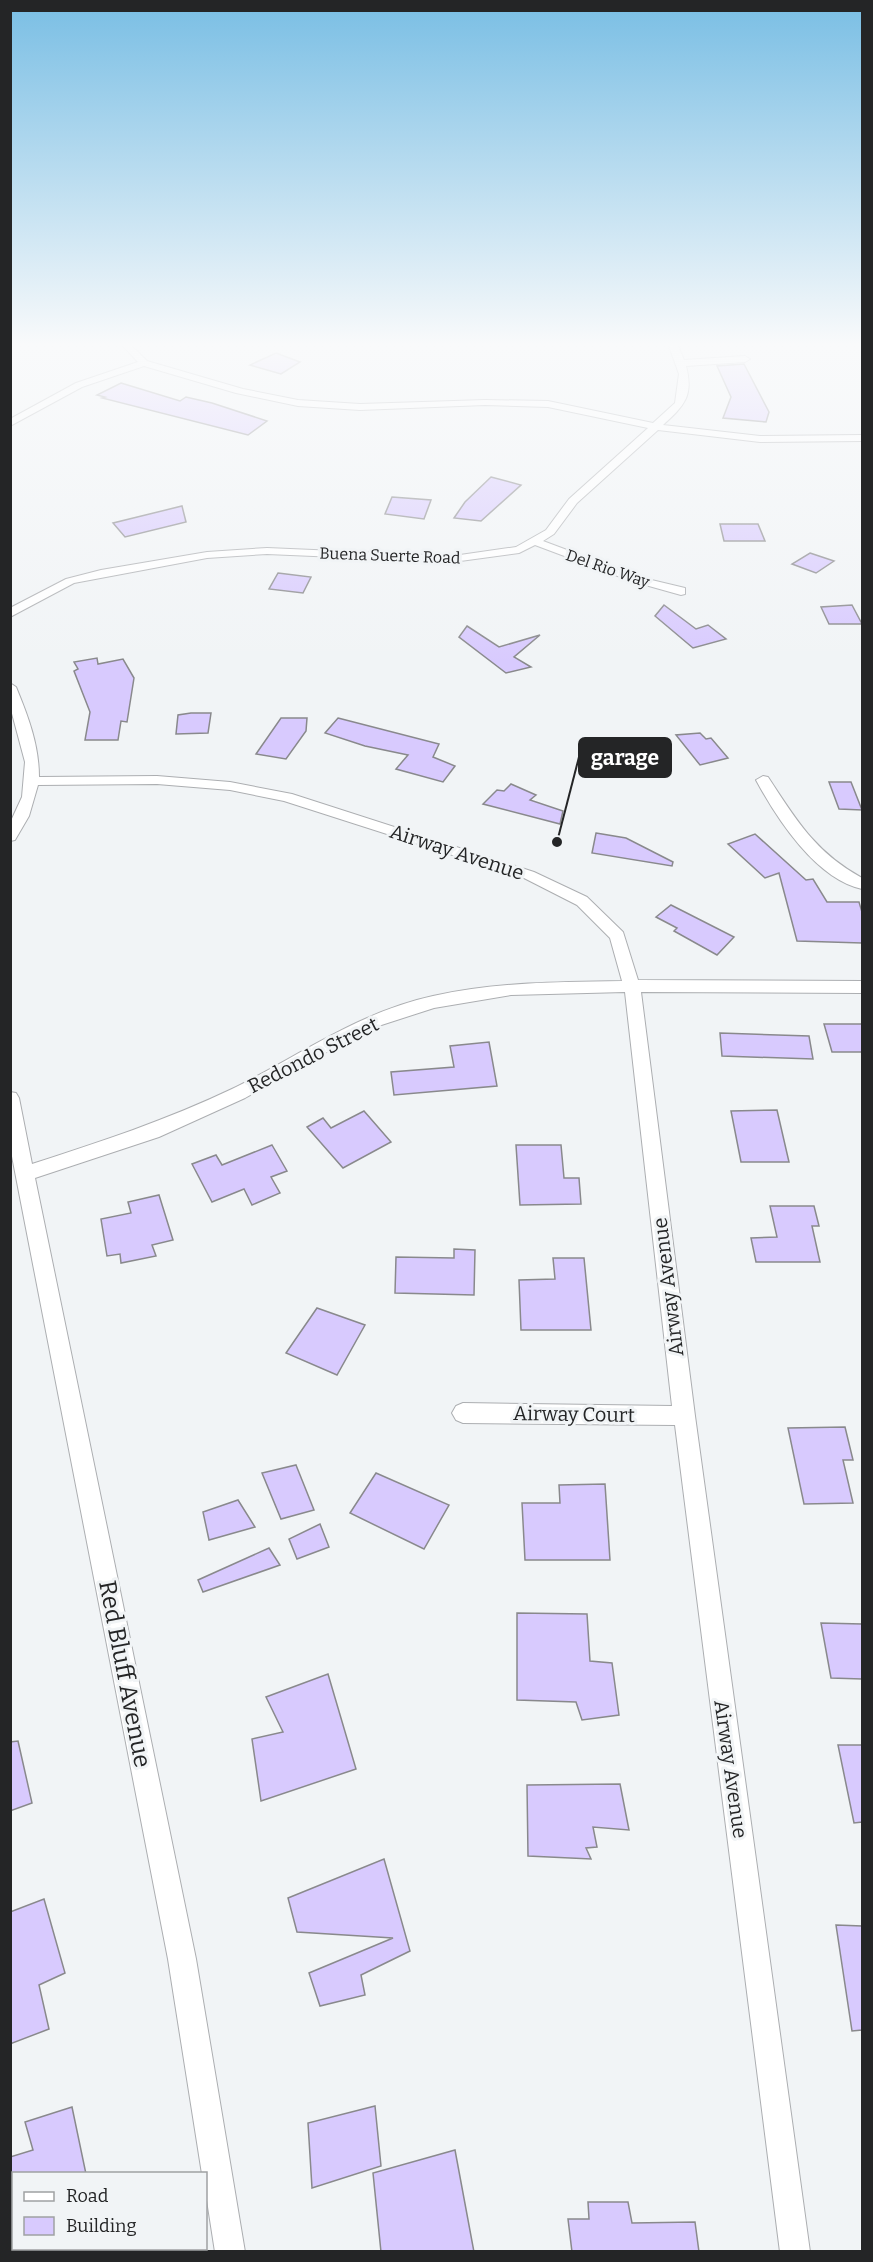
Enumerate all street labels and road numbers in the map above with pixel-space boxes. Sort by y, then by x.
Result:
street label: Buena Suerte Road [319,544,461,567]
street label: Del Rio Way [564,545,653,592]
street label: Airway Avenue [387,819,527,885]
street label: Redondo Street [244,1012,382,1098]
street label: Airway Avenue [648,1216,688,1358]
street label: Airway Court [513,1401,635,1427]
street label: Red Bluff Avenue [93,1578,157,1770]
street label: Airway Avenue [709,1698,753,1840]

